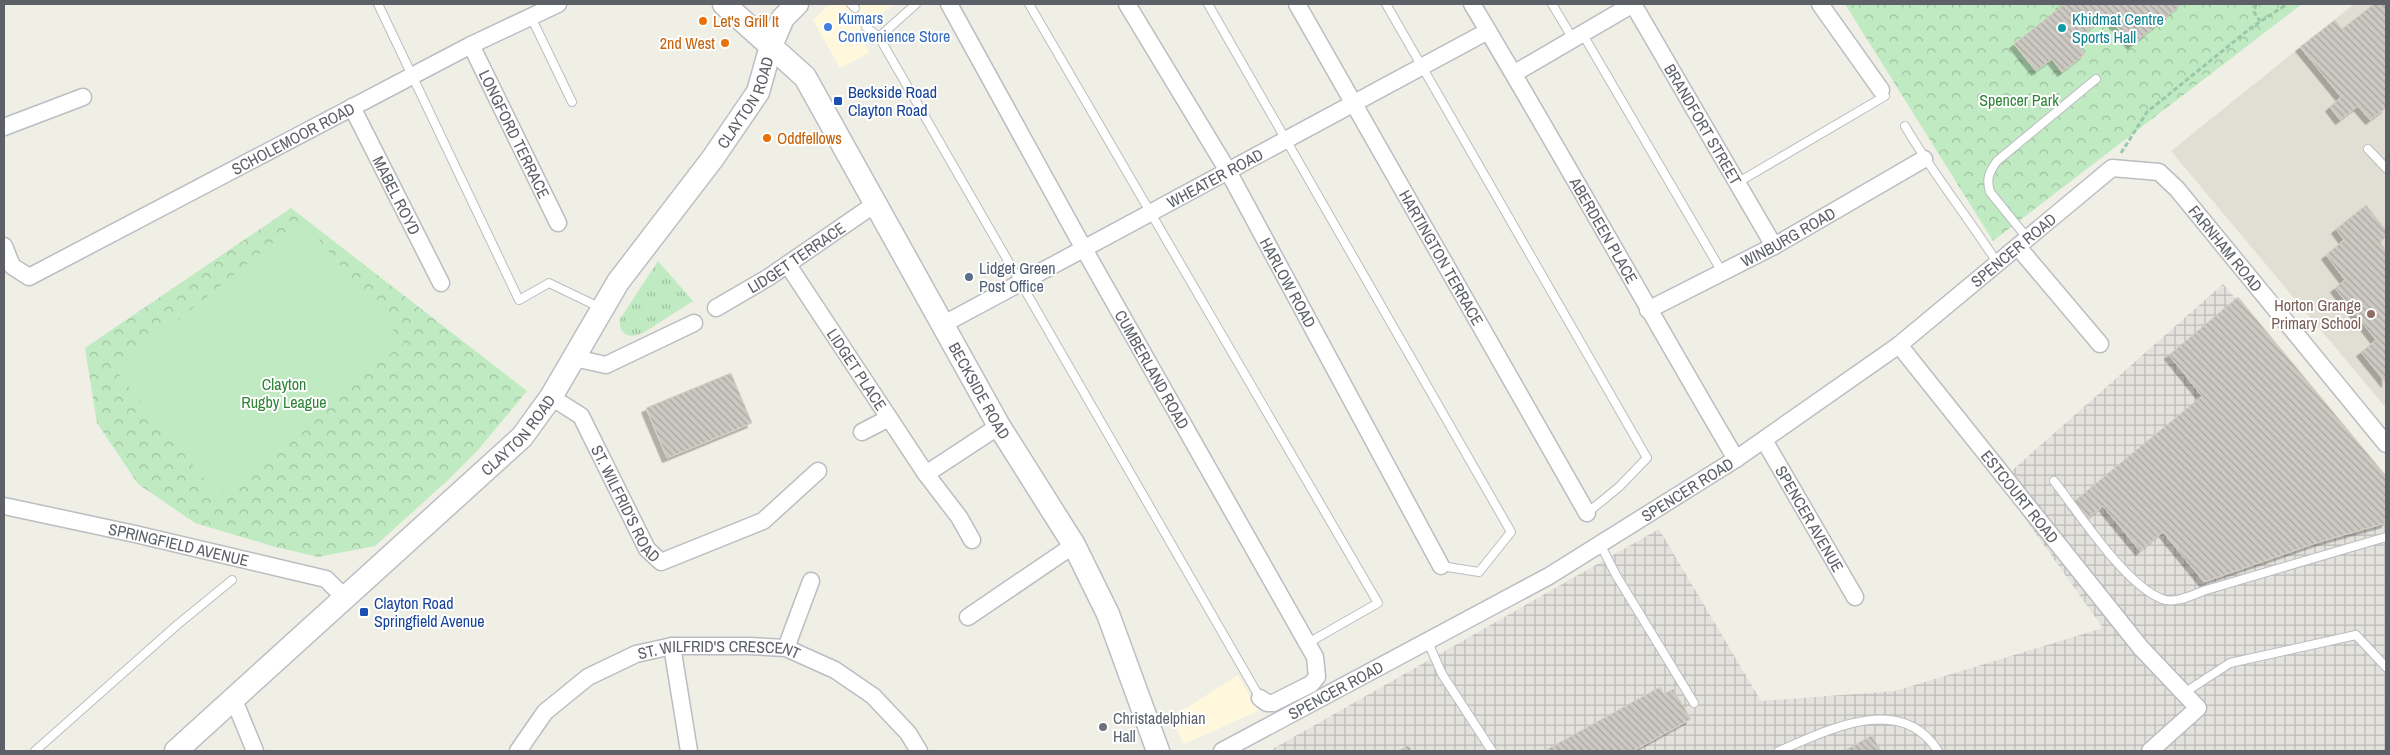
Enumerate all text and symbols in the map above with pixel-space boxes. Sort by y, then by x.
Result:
place label: Kumars Convenience Store [838,7,950,47]
place label: Khidmat Centre Sports Hall [2072,8,2164,48]
place label: Let's Grill It [713,10,779,32]
marker: Let's Grill It [697,15,709,27]
marker: Kumars Convenience Store [822,21,834,33]
marker: Khidmat Centre Sports Hall [2056,22,2068,34]
place label: 2nd West [660,32,715,54]
marker: 2nd West [719,37,731,49]
street label: CLAYTON ROAD [712,54,778,153]
street label: BRANDFORT STREET [1659,60,1747,189]
street label: LONGFORD TERRACE [474,66,555,202]
place label: Beckside Road Clayton Road [848,81,937,121]
park label: Spencer Park [1979,89,2059,111]
marker: Beckside Road Clayton Road [832,95,844,107]
street label: SCHOLEMOOR ROAD [228,97,359,180]
place label: Oddfellows [777,127,842,149]
marker: Oddfellows [761,132,773,144]
street label: WHEATER ROAD [1163,143,1267,213]
street label: MABEL ROYD [368,152,426,239]
street label: ABERDEEN PLACE [1564,172,1643,287]
street label: HARTINGTON TERRACE [1394,186,1489,329]
street label: FARNHAM ROAD [2184,200,2268,296]
street label: WINBURG ROAD [1737,202,1839,272]
street label: SPENCER ROAD [1966,208,2061,292]
street label: LIDGET TERRACE [743,217,850,298]
street label: HARLOW ROAD [1255,234,1321,332]
place label: Lidget Green Post Office [979,257,1056,297]
marker: Lidget Green Post Office [963,271,975,283]
place label: Horton Grange Primary School [2271,294,2361,334]
street label: CUMBERLAND ROAD [1110,306,1195,433]
marker: Horton Grange Primary School [2365,308,2377,320]
street label: LIDGET PLACE [822,324,892,415]
street label: BECKSIDE ROAD [944,338,1016,443]
park label: Clayton Rugby League [241,373,327,413]
street label: CLAYTON ROAD [476,390,560,480]
street label: ST. WILFRID'S ROAD [586,441,665,567]
street label: ESTCOURT ROAD [1976,445,2064,548]
street label: SPENCER ROAD [1637,452,1738,527]
street label: SPENCER AVENUE [1770,462,1849,576]
street label: SPRINGFIELD AVENUE [107,518,251,572]
place label: Clayton Road Springfield Avenue [374,592,485,632]
marker: Clayton Road Springfield Avenue [358,606,370,618]
street label: ST. WILFRID'S CRESCENT [636,635,804,664]
street label: SPENCER ROAD [1284,656,1387,725]
place label: Christadelphian Hall [1113,707,1206,747]
marker: Christadelphian Hall [1097,721,1109,733]

